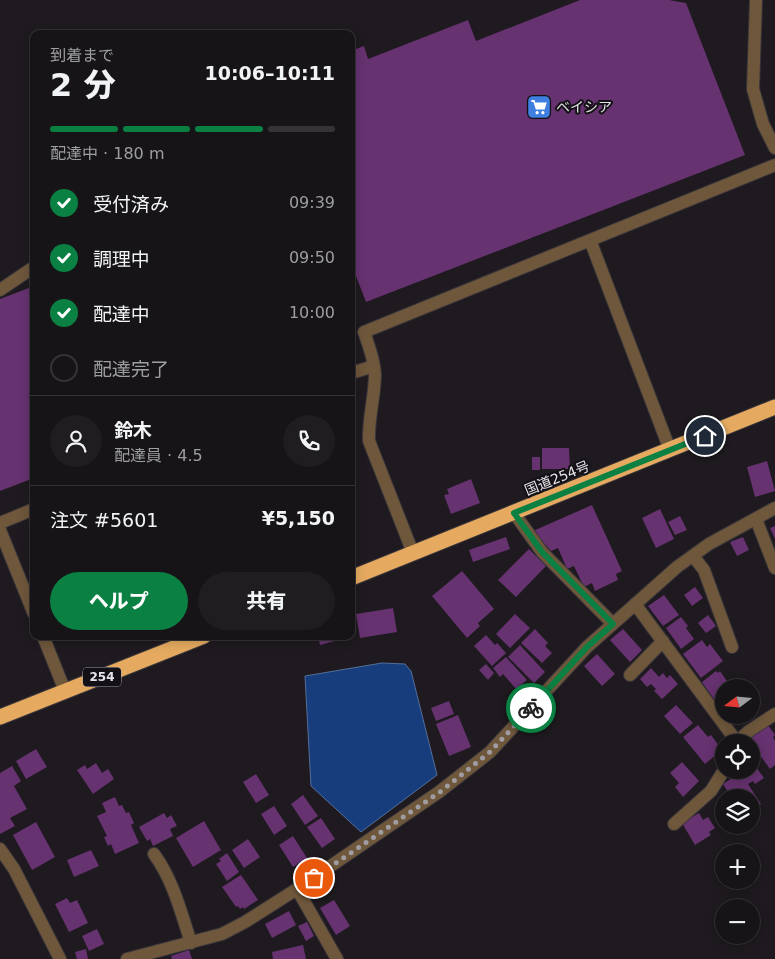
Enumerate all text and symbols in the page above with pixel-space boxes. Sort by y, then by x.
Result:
text: 到着まで [50,46,114,65]
text: 10:06–10:11 [205,62,335,84]
text: 2 分 [50,66,115,104]
supermarket icon: ベイシア [526,94,552,120]
place label: ベイシア [556,99,612,115]
text: 配達中 · 180 m [50,144,164,163]
icon: check [50,189,78,217]
text: 受付済み [93,193,169,215]
text: 09:39 [289,193,335,212]
icon: check [50,244,78,272]
text: 調理中 [93,248,150,270]
text: 09:50 [289,248,335,267]
icon: check [50,299,78,327]
text: 配達中 [93,303,150,325]
text: 10:00 [289,303,335,322]
text: 配達完了 [93,358,169,380]
button: person [50,415,102,467]
button: phone [283,415,335,467]
pin [684,415,726,457]
text: 鈴木 [114,419,152,441]
icon: home [691,422,719,450]
text: 配達員 · 4.5 [114,446,203,465]
street label: 国道254号 [522,458,592,498]
text: ¥5,150 [262,507,335,529]
text: 注文 #5601 [50,509,158,531]
button: ヘルプ [50,572,188,630]
button: 共有 [198,572,335,630]
road number: 254 [83,668,121,686]
north arrow [715,679,760,724]
map controls [715,679,760,944]
courier [506,683,556,733]
icon: bike [517,694,545,722]
button: locate [715,734,760,779]
button: layers [715,789,760,834]
button: + [715,844,760,889]
pin [293,857,335,899]
icon: bag [300,864,328,892]
button: − [715,899,760,944]

